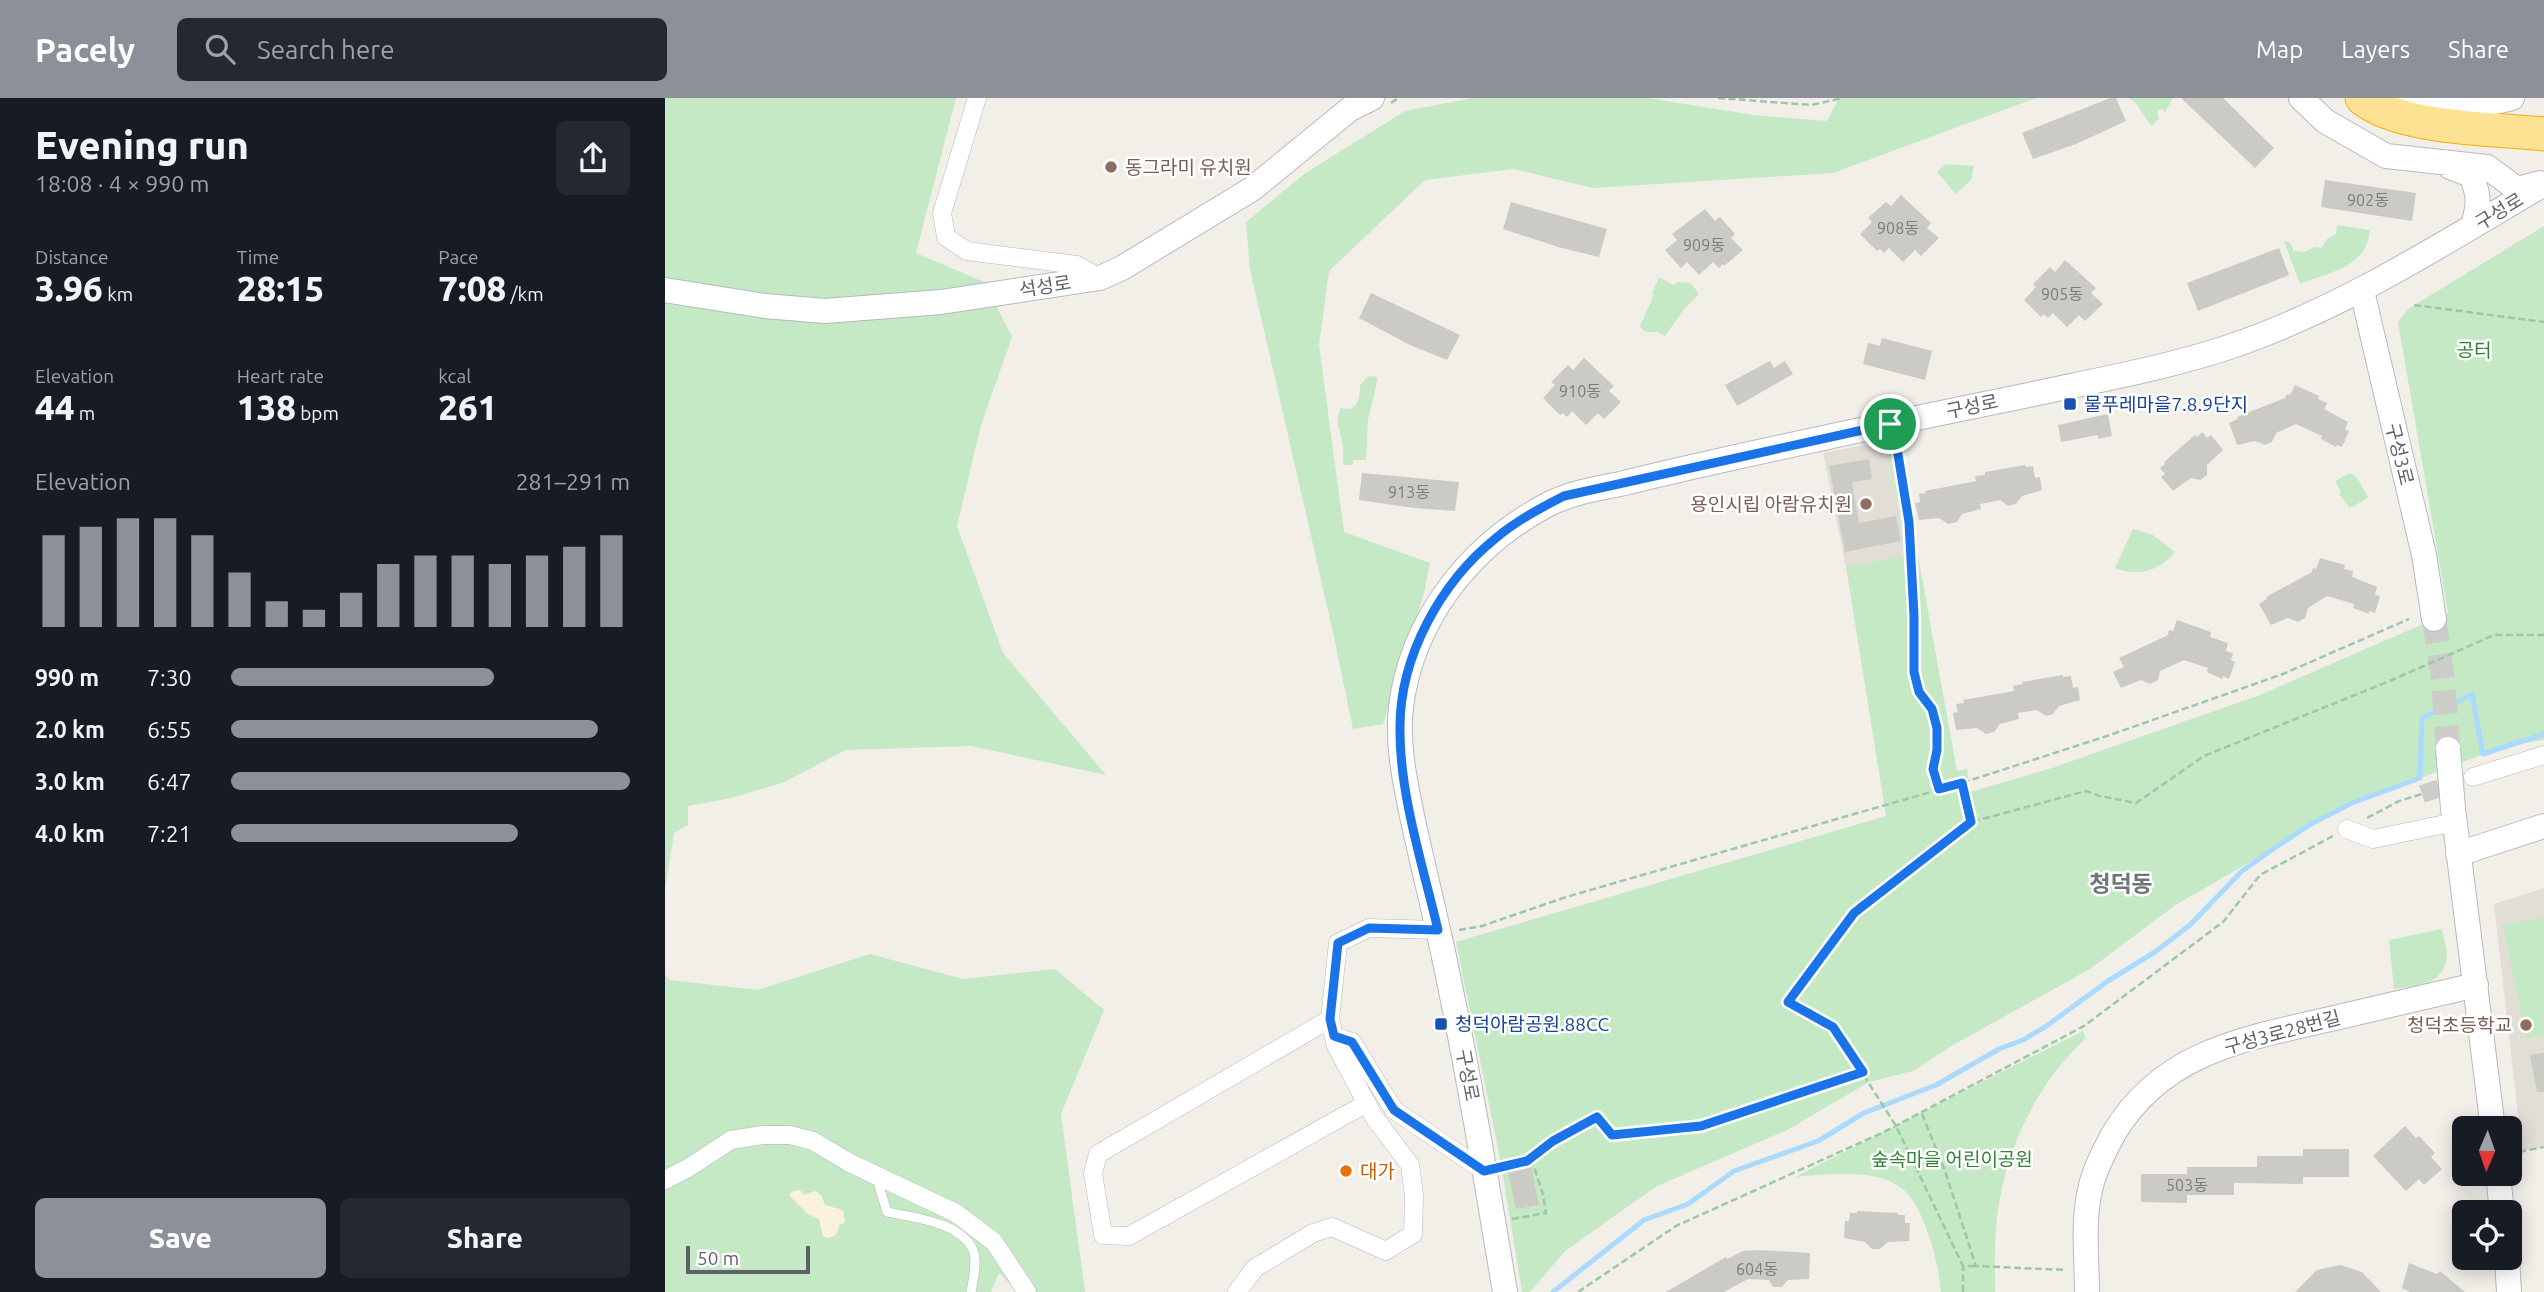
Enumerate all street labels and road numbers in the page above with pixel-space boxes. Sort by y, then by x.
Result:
street label: 구성로 [2471,188,2527,234]
street label: 석성로 [1017,271,1073,301]
street label: 구성로 [1944,390,2000,422]
street label: 구성3로 [2382,421,2418,487]
street label: 구성3로28번길 [2221,1006,2343,1058]
street label: 구성로 [1452,1047,1484,1103]

